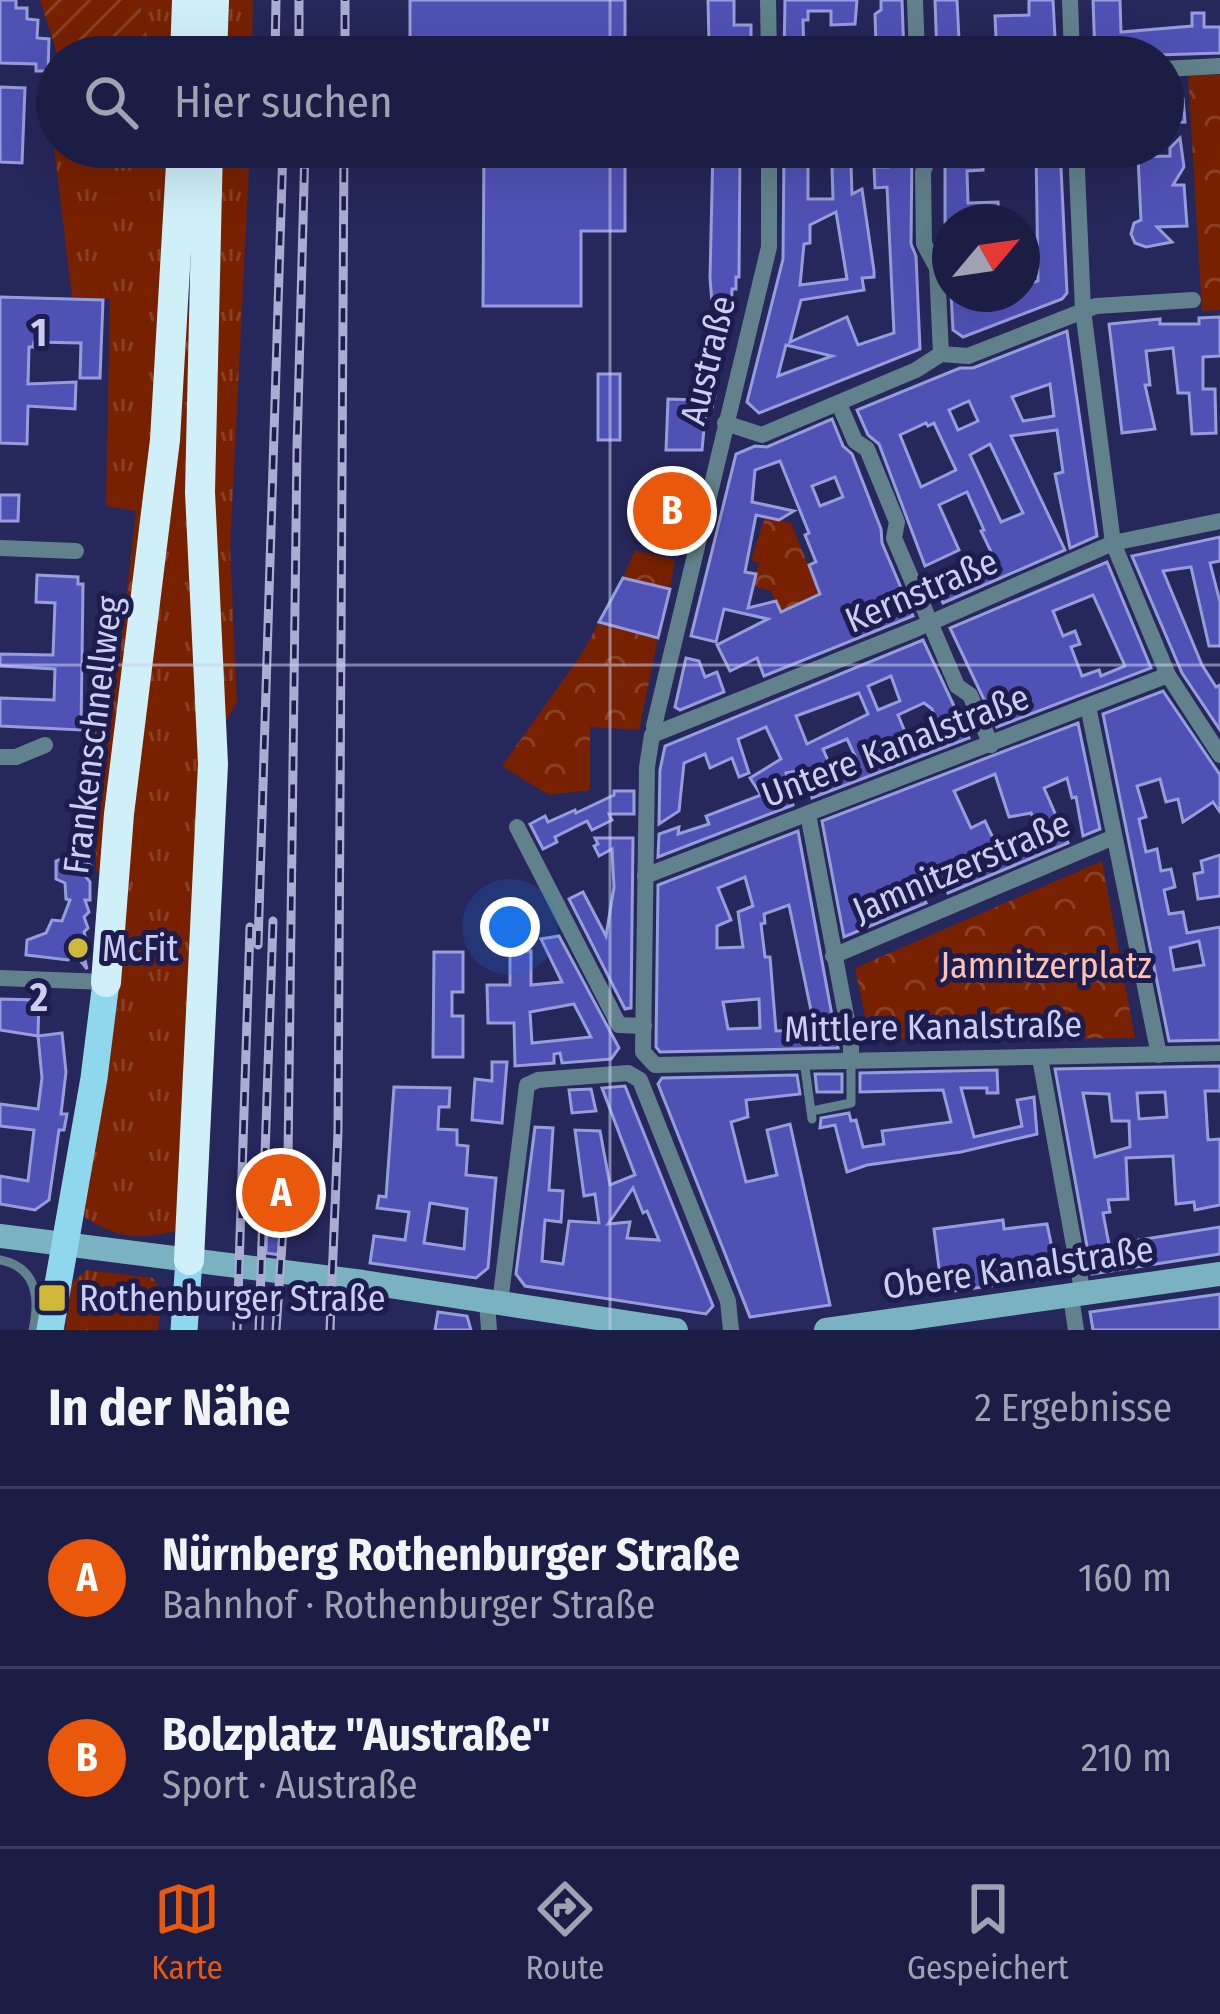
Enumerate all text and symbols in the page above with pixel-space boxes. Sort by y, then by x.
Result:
search box [36,36,1184,168]
icon: search [78,69,144,135]
text: Hier suchen [174,75,393,129]
north arrow [932,204,1040,312]
street label: Austraße [671,291,745,429]
text: 1 [31,310,47,356]
pin: B [633,466,711,556]
street label: Kernstraße [839,539,1004,643]
street label: Frankenschnellweg [54,594,132,877]
street label: Untere Kanalstraße [756,675,1035,817]
street label: Jamnitzerstraße [846,801,1077,933]
your location [480,897,540,957]
place label: McFit [102,927,179,971]
marker: McFit [65,935,91,961]
park label: Jamnitzerplatz [940,944,1152,988]
text: 2 [29,975,48,1021]
street label: Mittlere Kanalstraße [784,1002,1082,1052]
pin: A [242,1148,320,1238]
street label: Obere Kanalstraße [880,1227,1156,1309]
place label: Rothenburger Straße [79,1277,385,1321]
marker: Rothenburger Straße [36,1282,68,1314]
text: In der Nähe [48,1377,290,1439]
text: 2 Ergebnisse [974,1385,1172,1431]
text: Nürnberg Rothenburger Straße [162,1528,740,1582]
text: A [76,1555,98,1601]
text: 160 m [1078,1555,1172,1601]
text: Bahnhof · Rothenburger Straße [162,1582,655,1628]
text: Bolzplatz "Austraße" [162,1708,551,1762]
text: B [76,1735,98,1781]
text: 210 m [1081,1735,1172,1781]
text: Sport · Austraße [162,1762,418,1808]
tab: Karte [151,1876,223,1988]
tab: Route [526,1876,604,1988]
tab: Gespeichert [907,1876,1069,1988]

